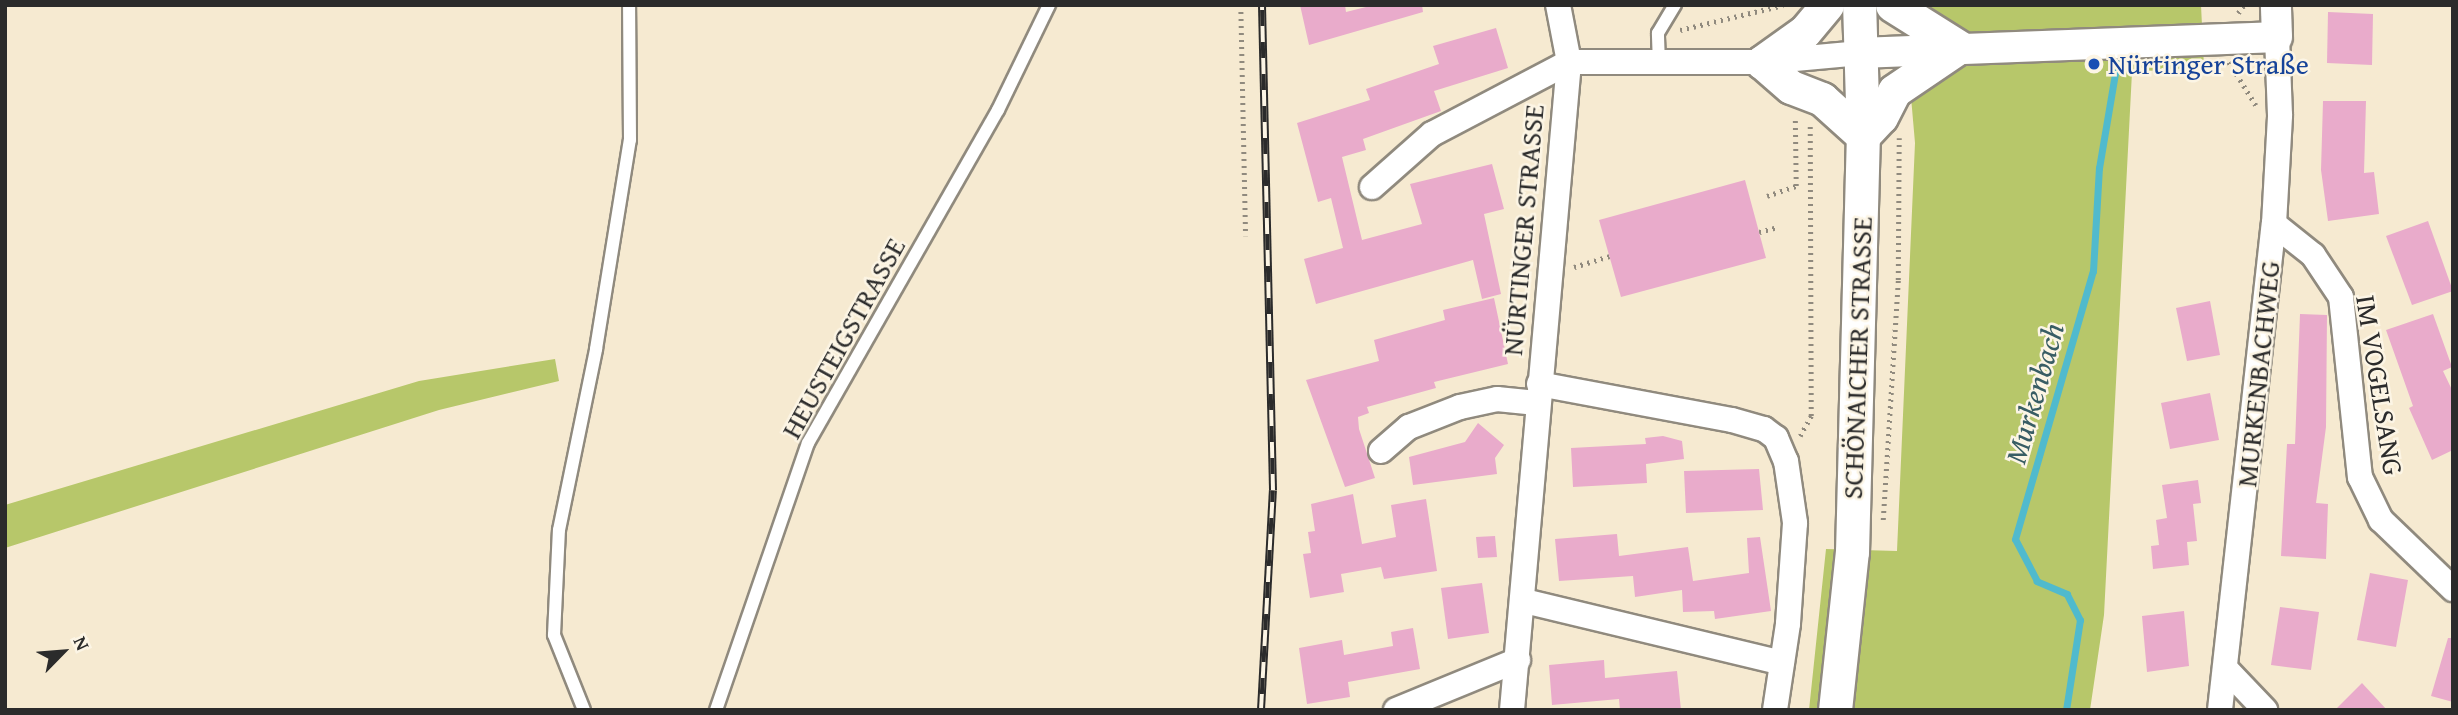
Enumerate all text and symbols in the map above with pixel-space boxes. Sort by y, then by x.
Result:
place label: Nürtinger Straße [2108,47,2309,81]
marker: Nürtinger Straße [2086,56,2102,72]
street label: NÜRTINGER STRASSE [1495,103,1551,357]
street label: SCHÖNAICHER STRASSE [1835,216,1879,500]
street label: HEUSTEIGSTRASSE [774,232,912,444]
street label: MURKENBACHWEG [2229,259,2287,489]
street label: IM VOGELSANG [2349,293,2411,477]
water label: Murkenbach [1997,318,2071,468]
north arrow [28,617,98,687]
text: N [67,631,97,655]

